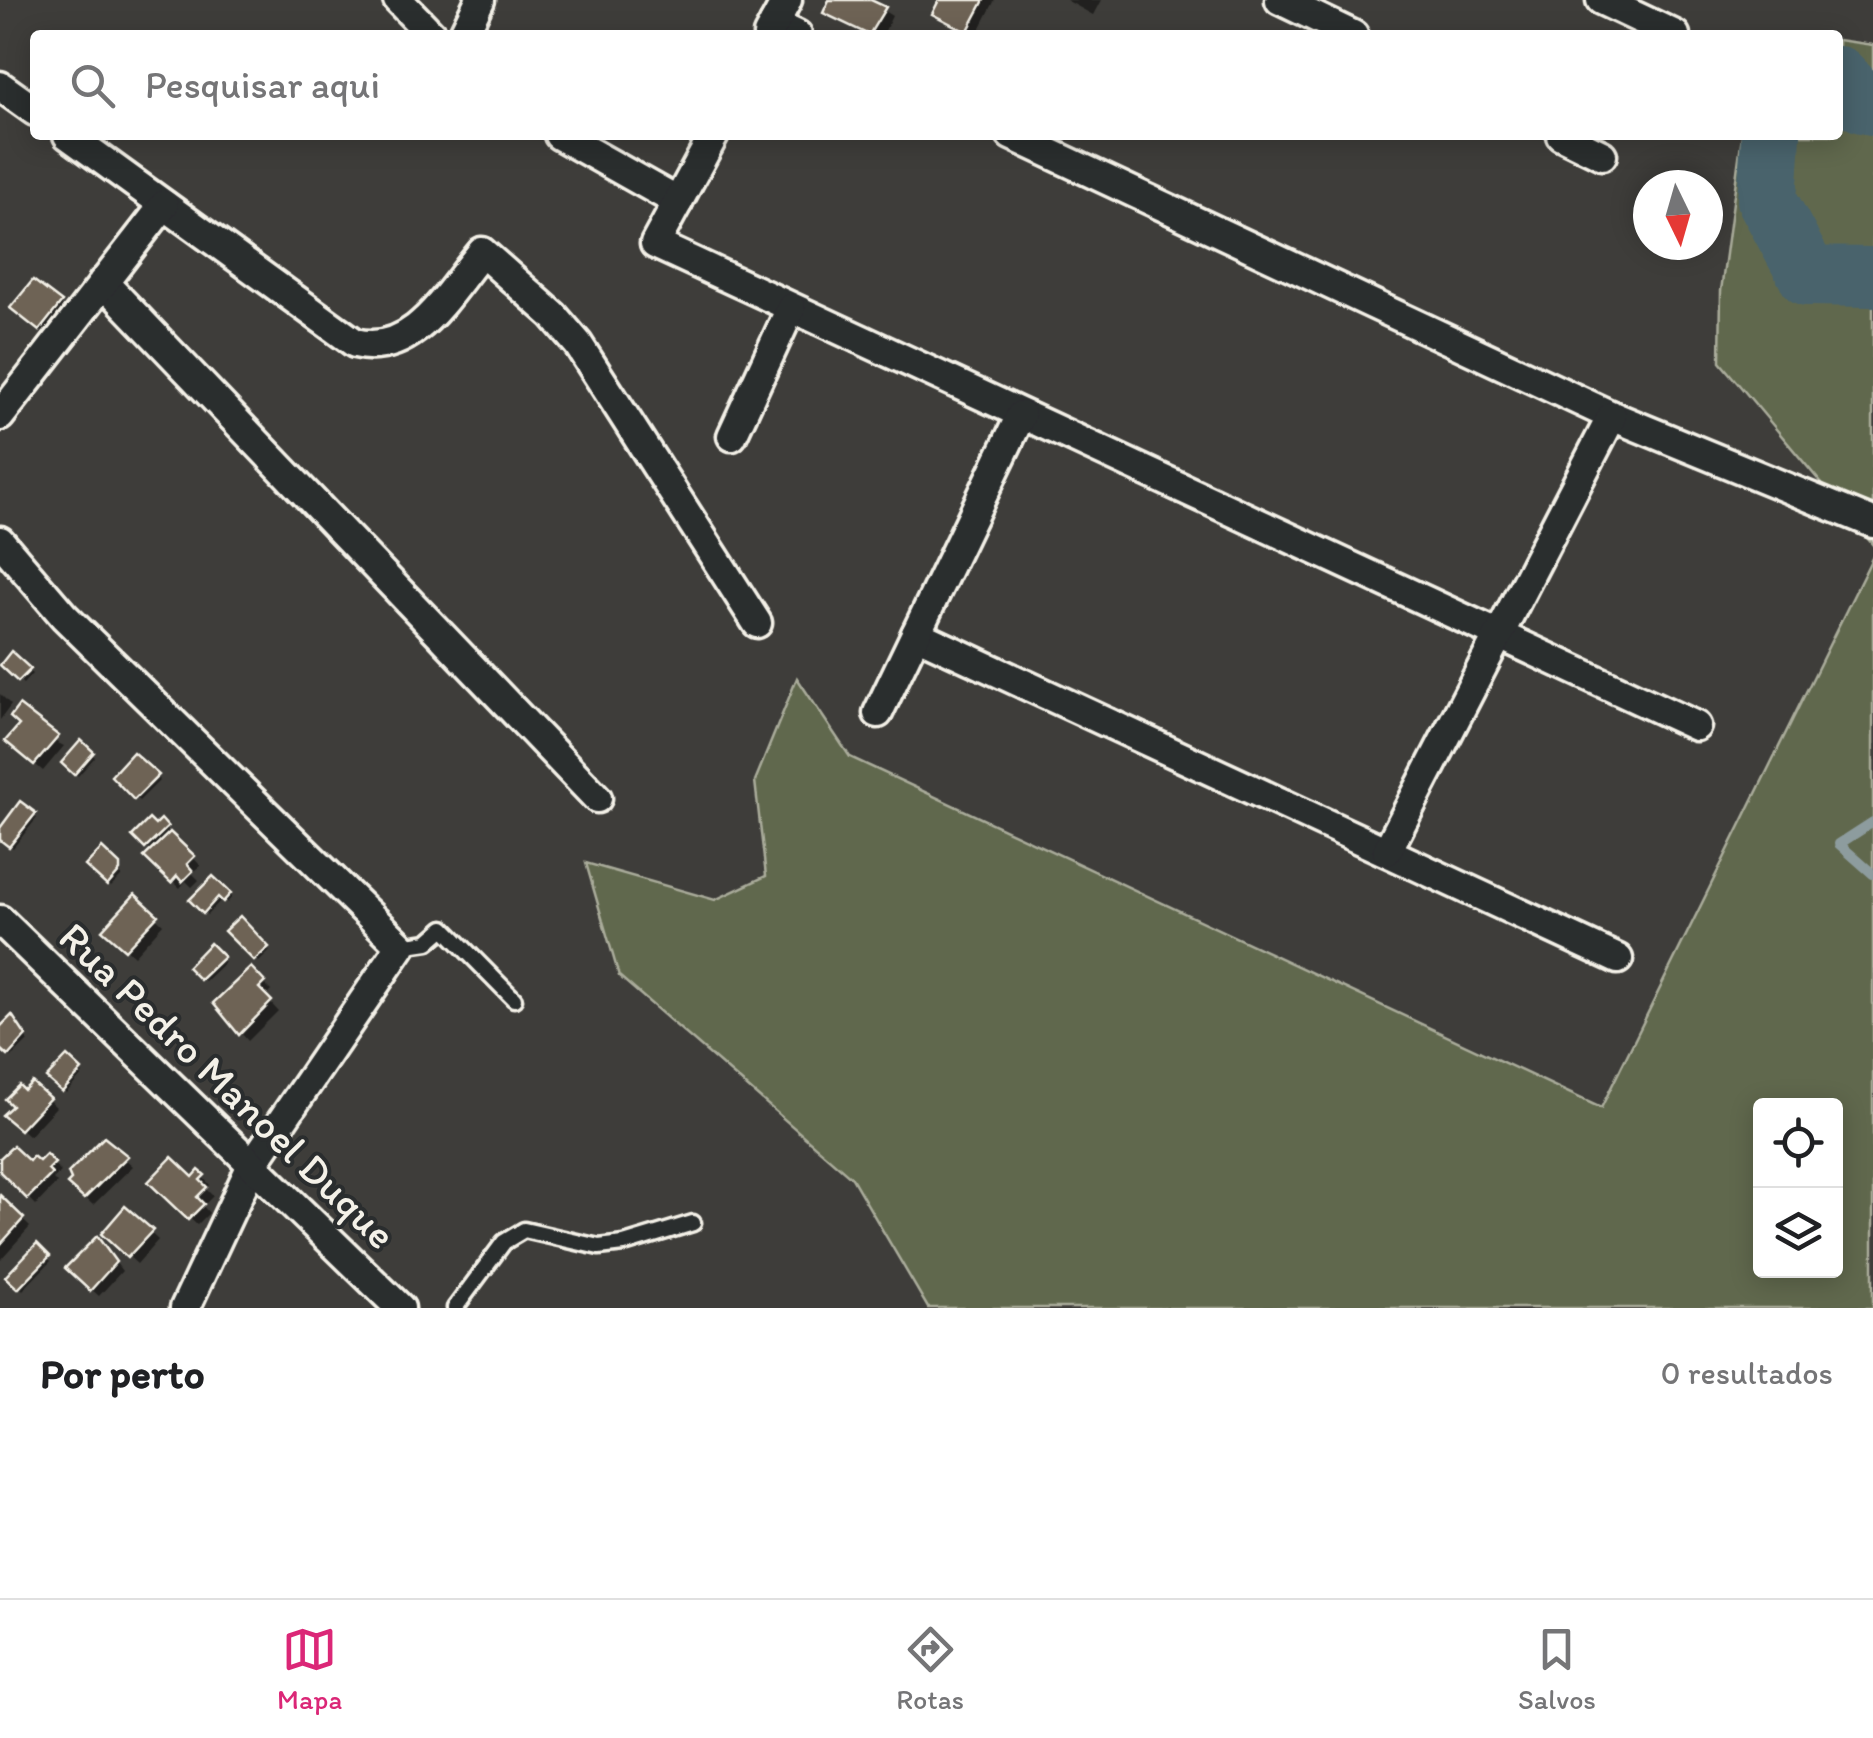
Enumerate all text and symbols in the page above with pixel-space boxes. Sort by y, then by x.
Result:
search box [30,30,1843,140]
icon: search [65,58,120,113]
text: Pesquisar aqui [145,62,380,108]
north arrow [1633,170,1723,260]
street label: Rua Pedro Manoel Duque [49,911,407,1259]
map controls [1753,1098,1843,1278]
button: locate [1753,1098,1843,1188]
button: layers [1753,1188,1843,1278]
text: Por perto [40,1348,205,1399]
text: 0 resultados [1661,1354,1833,1392]
tab: Mapa [277,1622,342,1716]
tab: Rotas [896,1622,964,1716]
tab: Salvos [1518,1622,1596,1716]

